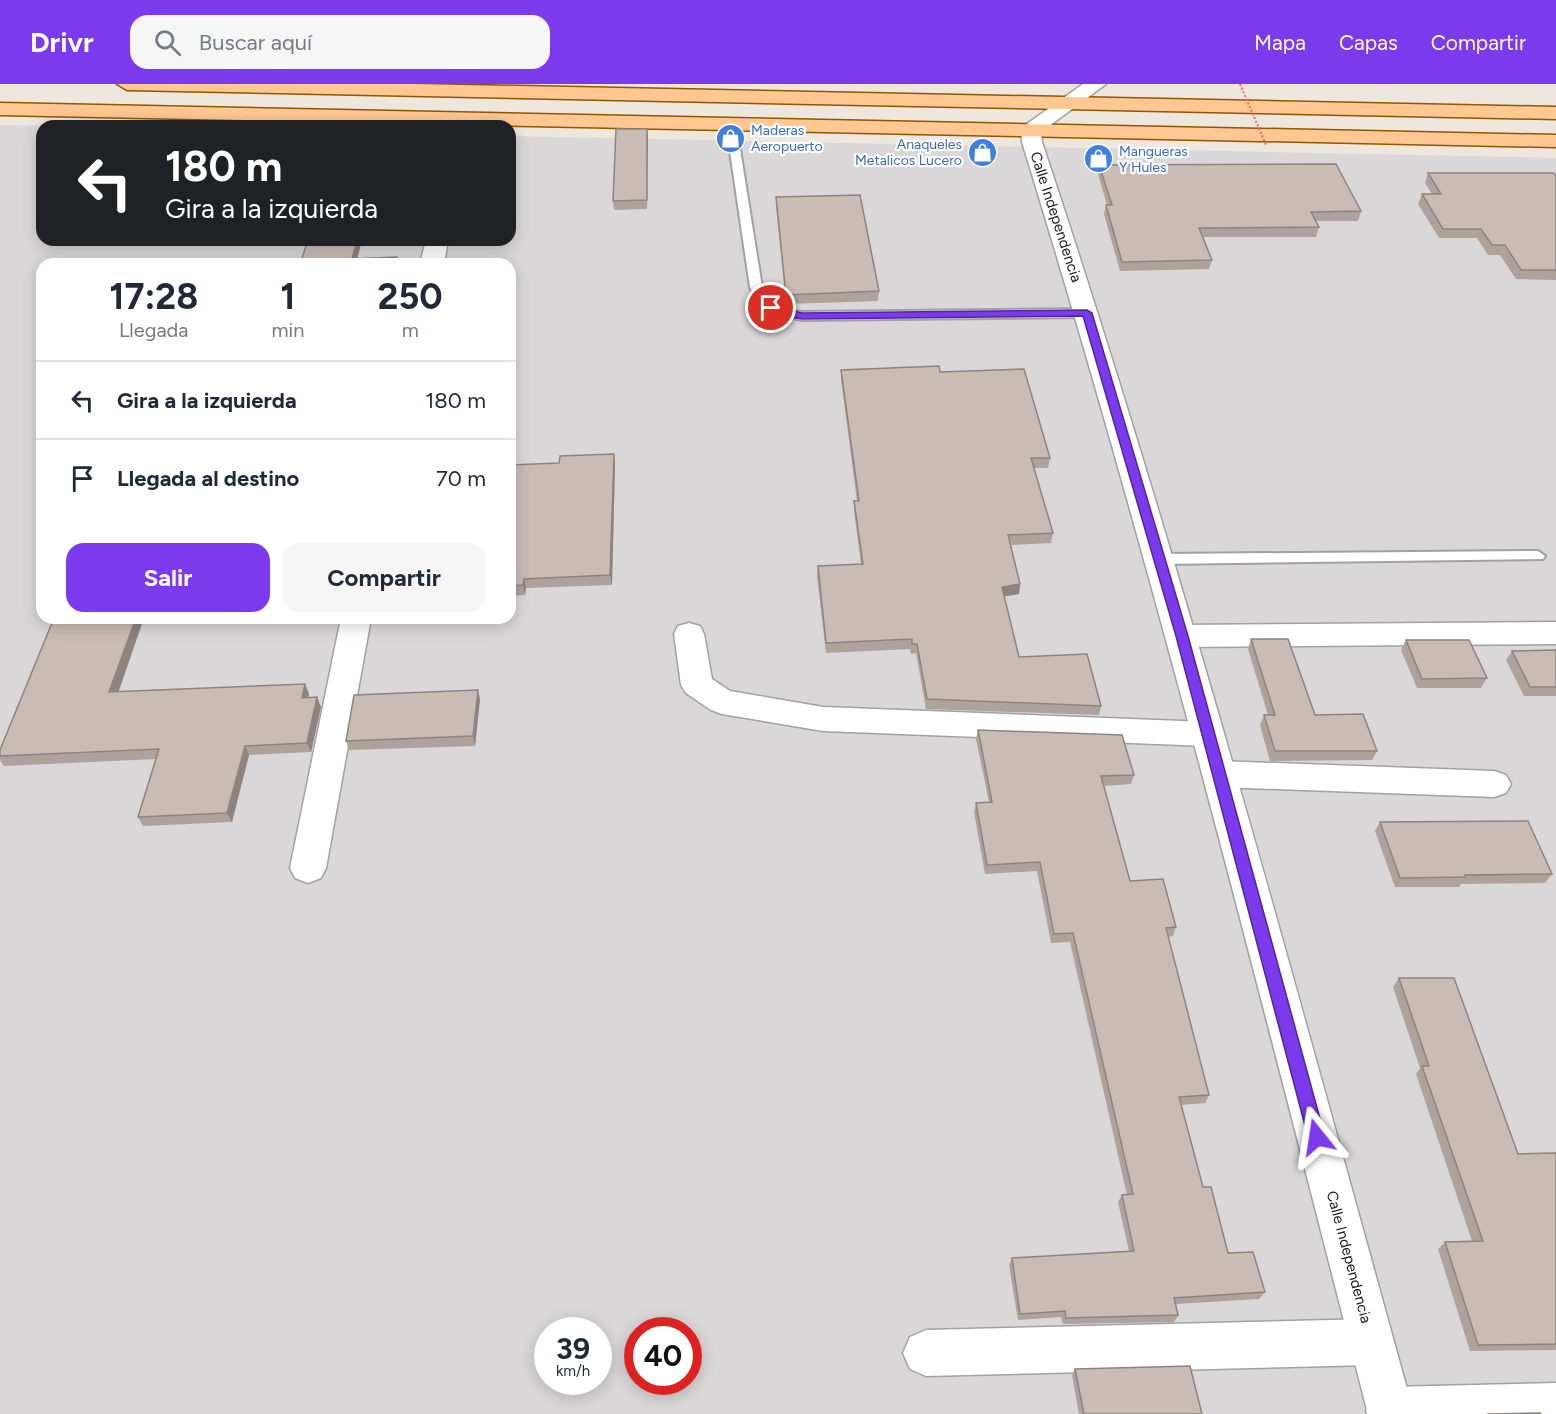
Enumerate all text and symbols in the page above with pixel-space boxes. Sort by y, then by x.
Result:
search box [130,15,550,69]
text: Drivr [30,25,94,59]
icon: search [151,26,184,59]
text: Buscar aquí [199,29,312,56]
text: Mapa [1254,30,1306,55]
text: Capas [1339,30,1398,55]
text: Compartir [1431,30,1526,55]
shop icon: Maderas Aeropuerto [714,122,746,154]
place label: Maderas Aeropuerto [751,122,823,155]
place label: Anaqueles Metalicos Lucero [855,136,962,169]
shop icon: Anaqueles Metalicos Lucero [967,136,999,168]
text: 180 m [165,141,282,192]
shop icon: Mangueras Y Hules [1082,143,1114,175]
place label: Mangueras Y Hules [1119,143,1188,176]
icon: left [66,144,144,222]
street label: Calle Independencia [1026,149,1086,285]
text: Gira a la izquierda [165,192,378,225]
text: 17:28 [109,275,198,318]
text: 1 [280,275,296,318]
text: 250 [378,275,443,318]
pin [745,282,796,333]
icon: arrive [754,291,787,324]
text: Llegada [119,318,189,342]
text: min [271,318,304,342]
text: m [402,318,419,342]
icon: left [66,384,99,417]
text: Gira a la izquierda [117,387,297,414]
text: 180 m [425,387,486,414]
icon: arrive [66,462,99,495]
text: Llegada al destino [117,465,299,492]
text: 70 m [436,465,486,492]
button: Salir [66,543,270,612]
button: Compartir [282,543,486,612]
position arrow [1285,1105,1349,1169]
street label: Calle Independencia [1323,1189,1375,1325]
speed limit sign: 40 [624,1317,702,1395]
text: 39 [556,1330,590,1367]
text: km/h [556,1362,590,1380]

